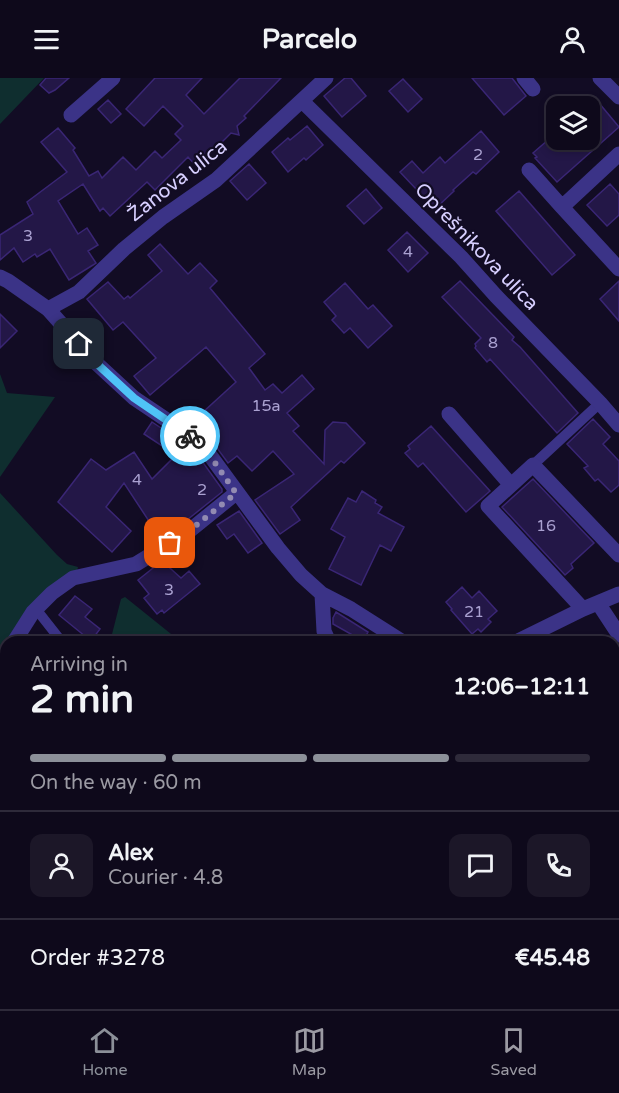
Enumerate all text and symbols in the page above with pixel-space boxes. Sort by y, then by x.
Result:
icon: menu [30,23,63,56]
text: Parcelo [262,23,357,56]
icon: person [556,23,589,56]
map controls [546,96,600,150]
button: layers [546,96,600,150]
street label: Žanova ulica [123,134,232,227]
house number: 2 [473,145,483,165]
street label: Oprešnikova ulica [409,178,543,315]
house number: 3 [23,226,33,246]
house number: 4 [403,242,413,262]
pin [53,318,104,369]
icon: home [62,327,95,360]
house number: 8 [488,333,498,353]
house number: 15a [251,396,281,416]
courier [160,406,220,466]
icon: bike [174,420,207,453]
house number: 4 [132,470,142,490]
house number: 2 [197,480,207,500]
house number: 16 [536,516,556,536]
pin [144,517,195,568]
icon: bag [153,526,186,559]
house number: 3 [164,580,174,600]
house number: 21 [464,602,484,622]
text: Arriving in [30,653,128,677]
text: 12:06–12:11 [453,674,590,700]
text: 2 min [30,676,134,723]
text: On the way · 60 m [30,771,202,795]
button: person [30,834,93,897]
button: chat [449,834,512,897]
button: phone [527,834,590,897]
text: Alex [108,840,154,866]
text: Courier · 4.8 [108,866,223,890]
text: Order #3278 [30,945,165,971]
text: €45.48 [515,945,590,971]
tab: Home [82,1024,127,1080]
tab: Map [292,1024,326,1080]
tab: Saved [491,1024,537,1080]

